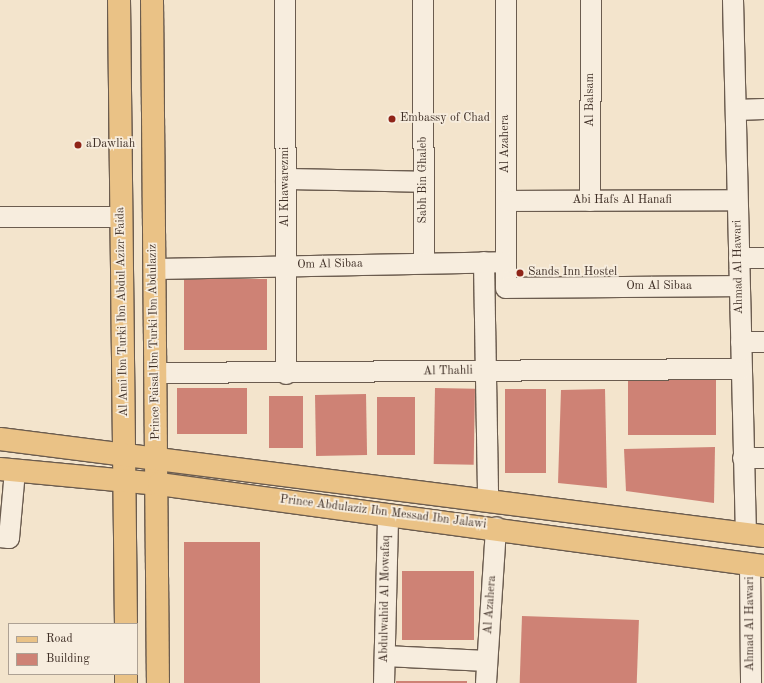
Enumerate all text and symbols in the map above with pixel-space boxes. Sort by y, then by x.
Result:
street label: Al Balsam [584,73,598,127]
place label: Embassy of Chad [400,112,490,126]
marker: Embassy of Chad [387,114,397,124]
street label: Al Azahera [499,114,513,174]
street label: Sabh Bin Ghaleb [417,137,431,223]
place label: aDawliah [86,138,135,152]
marker: aDawliah [73,140,83,150]
street label: Al Khawarezmi [279,147,293,227]
street label: Abi Hafs Al Hanafi [572,194,672,208]
street label: Al Ami Ibn Turki Ibn Abdul Azizr Faida [114,207,132,417]
street label: Ahmad Al Hawari [731,220,747,314]
street label: Prince Faisal Ibn Turki Ibn Abdulaziz [146,244,164,440]
street label: Om Al Sibaa [297,257,363,273]
place label: Sands Inn Hostel [528,266,617,280]
marker: Sands Inn Hostel [515,268,525,278]
street label: Om Al Sibaa [626,280,692,294]
street label: Al Thahli [423,364,473,380]
street label: Prince Abdulaziz Ibn Messad Ibn Jalawi [279,493,487,533]
street label: Abdulwahid Al Mowafaq [378,535,394,663]
street label: Al Azahera [482,575,500,635]
street label: Ahmad Al Hawari [744,577,758,671]
legend [8,623,138,675]
text: Road [46,633,73,645]
text: Building [46,653,90,665]

